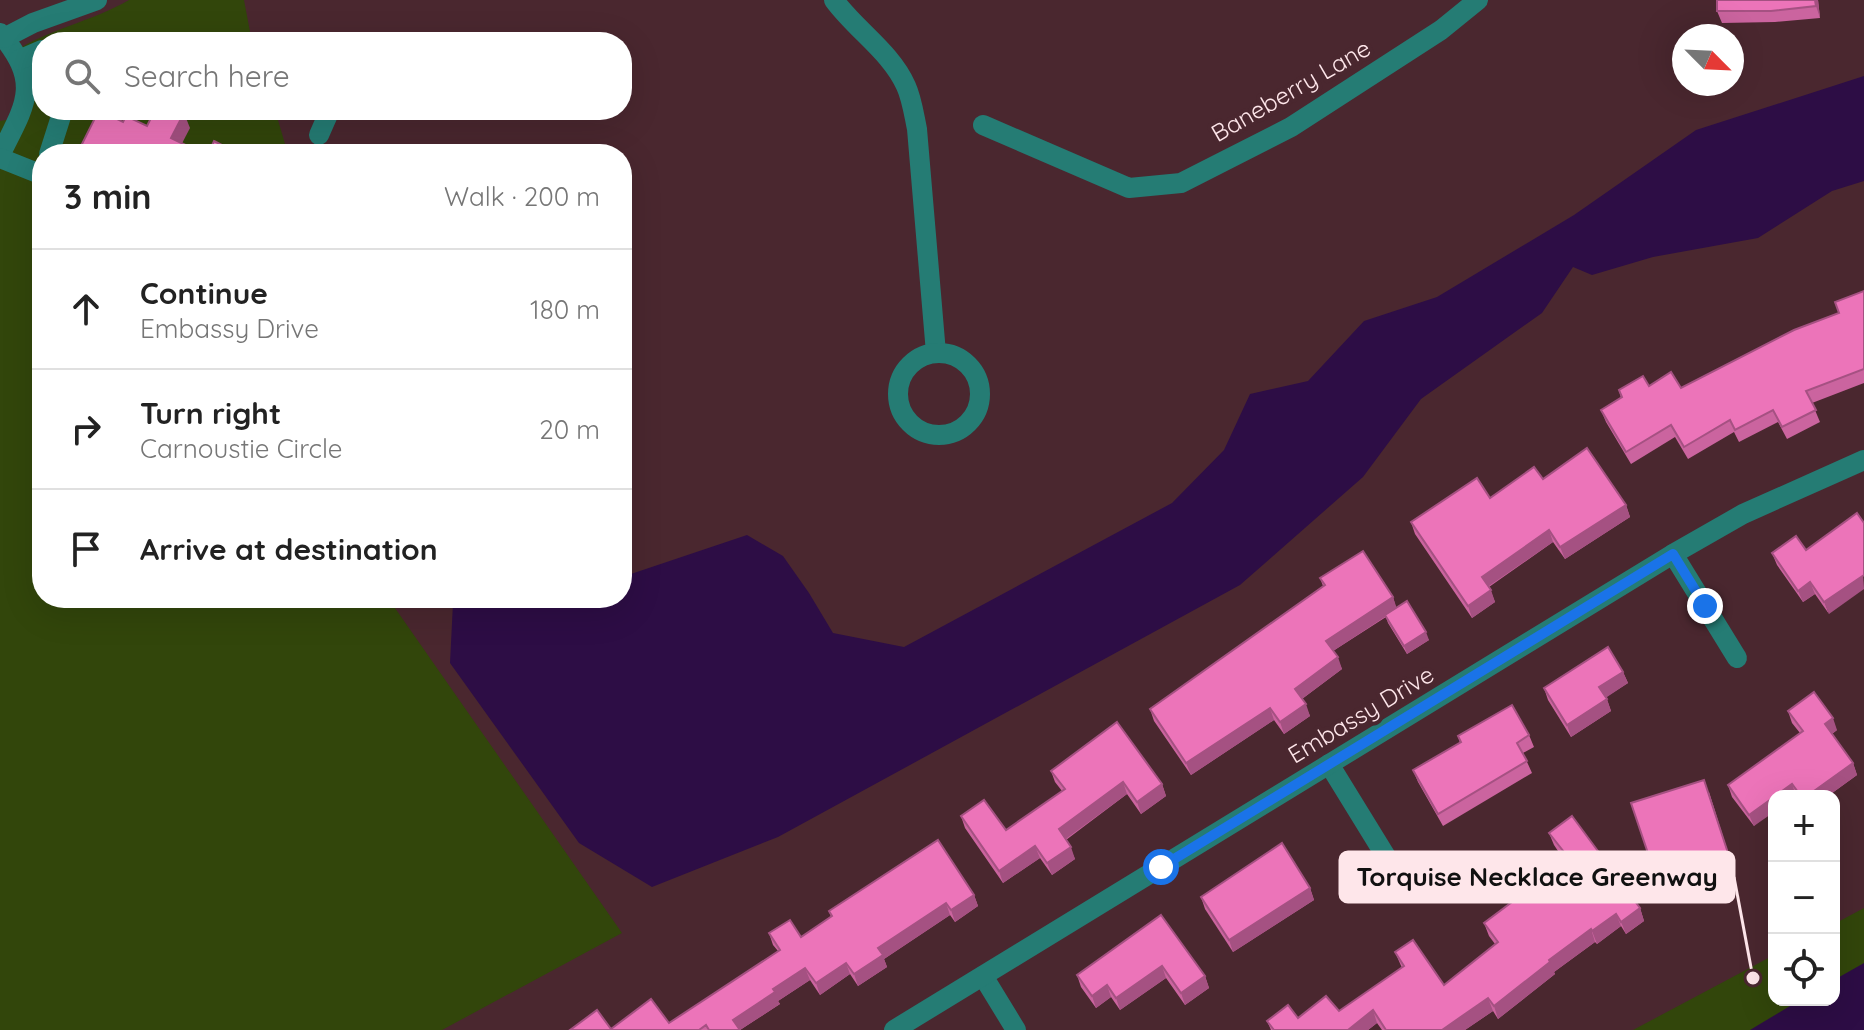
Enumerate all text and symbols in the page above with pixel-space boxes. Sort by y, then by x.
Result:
north arrow [1672,24,1744,96]
search box [32,32,632,120]
street label: Baneberry Lane [1205,32,1376,148]
icon: search [60,54,104,98]
text: Search here [124,57,290,95]
text: 3 min [64,175,151,218]
text: Walk · 200 m [444,180,600,213]
text: Continue [140,274,268,312]
icon: ahead [64,287,108,331]
text: 180 m [530,293,600,326]
text: Embassy Drive [140,312,319,345]
text: Turn right [140,394,281,432]
icon: right [64,407,108,451]
text: 20 m [539,413,600,446]
text: Carnoustie Circle [140,432,343,465]
icon: arrive [64,527,108,571]
text: Arrive at destination [140,530,438,568]
route end [1687,588,1723,624]
street label: Embassy Drive [1282,659,1439,770]
map controls [1768,790,1840,1006]
button: + [1768,790,1840,862]
route start [1143,849,1179,885]
callout: Torquise Necklace Greenway [1340,852,1734,902]
text: Torquise Necklace Greenway [1356,860,1718,893]
button: − [1768,862,1840,934]
button: locate [1768,934,1840,1006]

